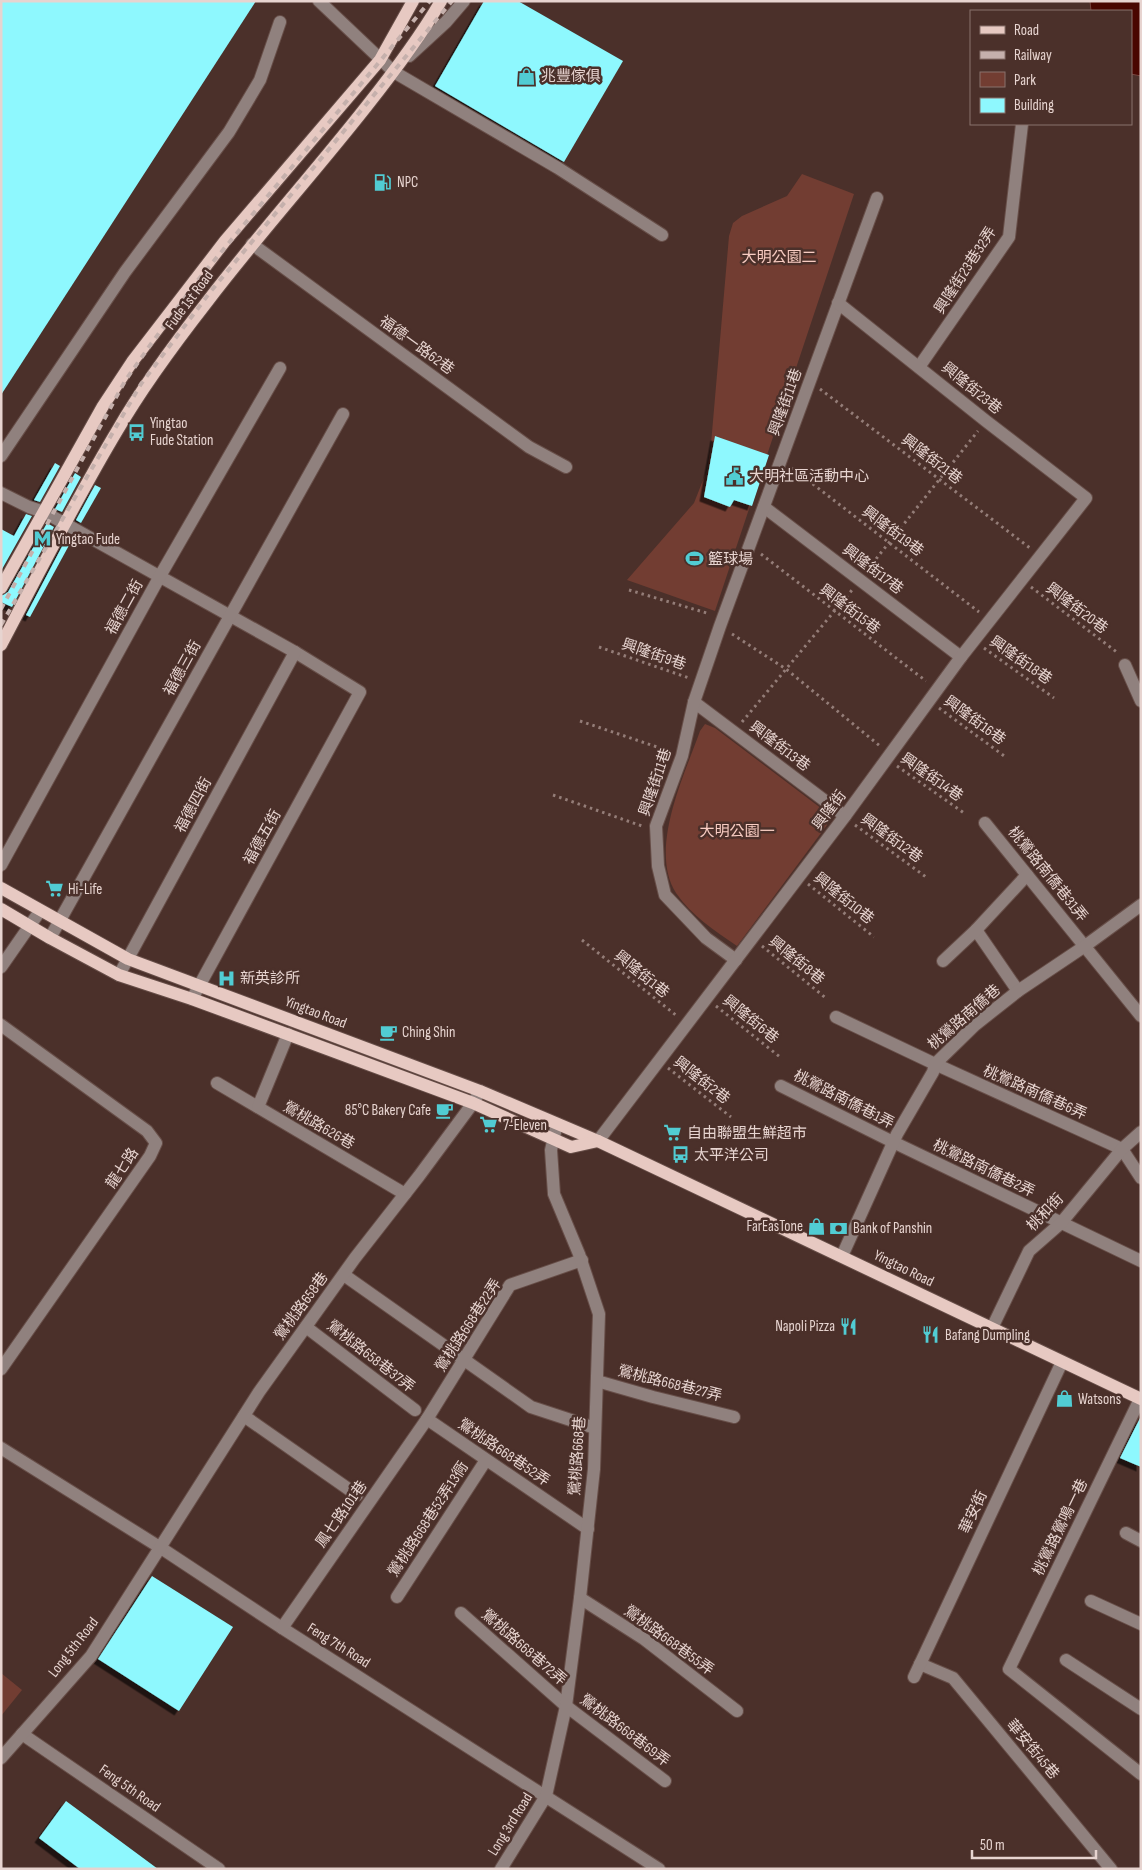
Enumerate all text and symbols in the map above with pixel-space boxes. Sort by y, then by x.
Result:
legend [970,10,1132,125]
text: Road [1014,21,1039,40]
text: Railway [1014,46,1052,65]
shop icon: 兆豐傢俱 [517,66,537,86]
place label: 兆豐傢俱 [541,67,601,86]
text: Park [1014,71,1036,90]
text: Building [1014,96,1054,115]
fuel station icon: NPC [373,172,393,192]
place label: NPC [397,173,418,192]
street label: 興隆街23巷32弄 [930,223,1001,317]
park label: 大明公園二 [741,248,817,267]
street label: Fude 1st Road [161,267,218,334]
street label: 福德一路62巷 [376,312,458,379]
street label: 興隆街23巷 [938,358,1006,419]
street label: 興隆街11巷 [764,366,806,439]
place label: Yingtao Fude Station [150,414,213,450]
bus stop icon: Yingtao Fude Station [126,422,146,442]
street label: 興隆街21巷 [897,430,966,488]
public building icon: 大明社區活動中心 [725,466,745,486]
place label: 大明社區活動中心 [749,467,869,486]
street label: 興隆街19巷 [858,502,927,561]
metro station icon: Yingtao Fude [32,529,52,549]
place label: Yingtao Fude [56,530,120,549]
street label: 興隆街17巷 [839,540,907,598]
sports icon: 籃球場 [684,549,704,569]
place label: 籃球場 [708,550,753,569]
street label: 福德二街 [102,576,147,638]
street label: 興隆街20巷 [1042,579,1112,638]
street label: 興隆街15巷 [816,580,884,638]
street label: 興隆街18巷 [986,632,1056,689]
street label: 興隆街9巷 [619,635,688,674]
street label: 福德三街 [160,637,205,699]
street label: 興隆街16巷 [940,692,1009,749]
street label: 興隆街13巷 [745,717,814,776]
street label: 興隆街11巷 [635,746,676,819]
street label: 興隆街14巷 [897,749,966,806]
street label: 福德四街 [171,774,216,836]
street label: 興隆街 [808,787,851,834]
street label: 福德五街 [240,806,285,868]
street label: 興隆街12巷 [857,810,926,867]
park label: 大明公園一 [699,822,775,841]
street label: 桃鶯路南僑巷31弄 [1004,823,1092,926]
street label: 興隆街10巷 [810,868,878,928]
supermarket icon: Hi-Life [44,879,64,899]
place label: Hi-Life [68,880,102,899]
street label: 興隆街8巷 [765,932,829,989]
street label: 興隆街1巷 [610,946,673,1002]
hospital icon: 新英診所 [216,968,236,988]
place label: 新英診所 [240,969,300,988]
street label: 桃鶯路南僑巷 [924,981,1005,1054]
street label: 興隆街6巷 [719,991,783,1048]
street label: Yingtao Road [282,992,349,1033]
cafe icon: Ching Shin [378,1022,398,1042]
place label: Ching Shin [402,1023,455,1042]
street label: 興隆街2巷 [670,1053,734,1108]
street label: 桃鶯路南僑巷6弄 [980,1061,1090,1124]
street label: 桃鶯路南僑巷1弄 [790,1066,897,1133]
street label: 鶯桃路626巷 [280,1097,358,1154]
cafe icon: 85°C Bakery Cafe [435,1100,455,1120]
place label: 85°C Bakery Cafe [345,1101,431,1120]
supermarket icon: 7-Eleven [479,1115,499,1135]
place label: 7-Eleven [503,1116,547,1135]
supermarket icon: 自由聯盟生鮮超市 [663,1123,683,1143]
place label: 自由聯盟生鮮超市 [687,1124,807,1143]
street label: 桃鶯路南僑巷2弄 [930,1136,1038,1201]
street label: 龍七路 [102,1144,143,1192]
bus stop icon: 太平洋公司 [670,1145,690,1165]
place label: 太平洋公司 [694,1146,769,1165]
street label: 桃和街 [1023,1190,1068,1235]
shop icon: FarEasTone [807,1216,827,1236]
place label: FarEasTone [747,1217,803,1236]
bank icon: Bank of Panshin [829,1218,849,1238]
place label: Bank of Panshin [853,1219,932,1238]
street label: Yingtao Road [870,1246,937,1291]
street label: 鶯桃路658巷 [270,1269,332,1344]
street label: 鶯桃路668巷22弄 [431,1275,506,1375]
street label: 鶯桃路658巷37弄 [323,1316,418,1397]
restaurant icon: Napoli Pizza [839,1316,859,1336]
place label: Napoli Pizza [775,1317,835,1336]
restaurant icon: Bafang Dumpling [921,1325,941,1345]
place label: Bafang Dumpling [945,1326,1030,1345]
street label: 鶯桃路668巷27弄 [616,1361,724,1406]
shop icon: Watsons [1054,1389,1074,1409]
place label: Watsons [1078,1390,1121,1409]
street label: 鶯桃路668巷52弄 [454,1415,553,1490]
street label: 鶯桃路668巷 [565,1416,590,1496]
street label: 鶯桃路668巷52弄13衕 [384,1458,473,1580]
street label: 桃鶯路鶯鳴一巷 [1029,1476,1092,1579]
street label: 鳳七路101巷 [311,1477,371,1551]
street label: 華安街 [955,1488,992,1537]
street label: 鶯桃路668巷55弄 [620,1601,717,1679]
street label: 鶯桃路668巷72弄 [477,1605,570,1690]
street label: Long 5th Road [44,1614,103,1681]
street label: Feng 7th Road [304,1619,374,1672]
street label: 鶯桃路668巷69弄 [576,1690,673,1770]
street label: 華安街45巷 [1002,1716,1063,1783]
street label: Feng 5th Road [95,1760,164,1816]
street label: Long 3rd Road [484,1789,537,1859]
scale bar [972,1828,1096,1860]
text: 50 m [980,1836,1005,1855]

